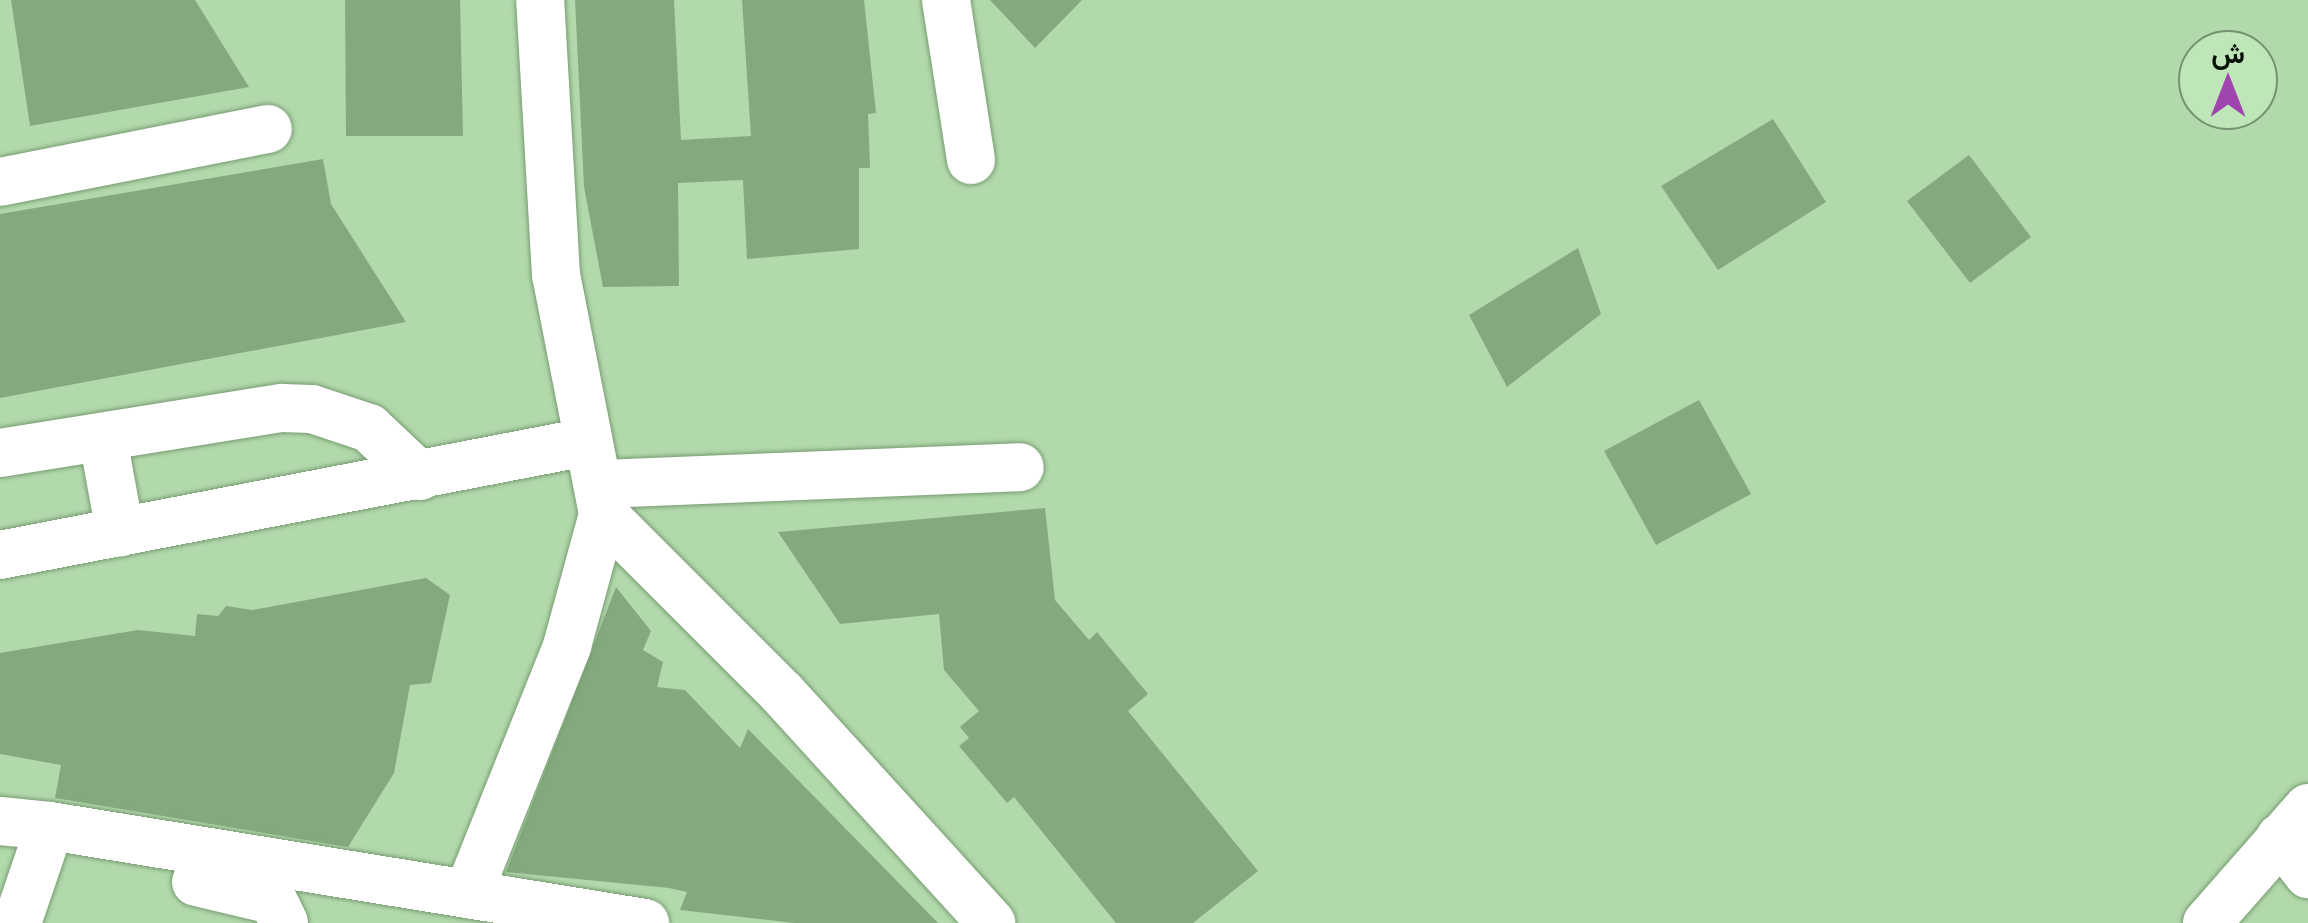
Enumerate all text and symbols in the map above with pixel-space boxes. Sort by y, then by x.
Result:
north arrow [2178,30,2278,130]
text: ش [2211,35,2245,69]

